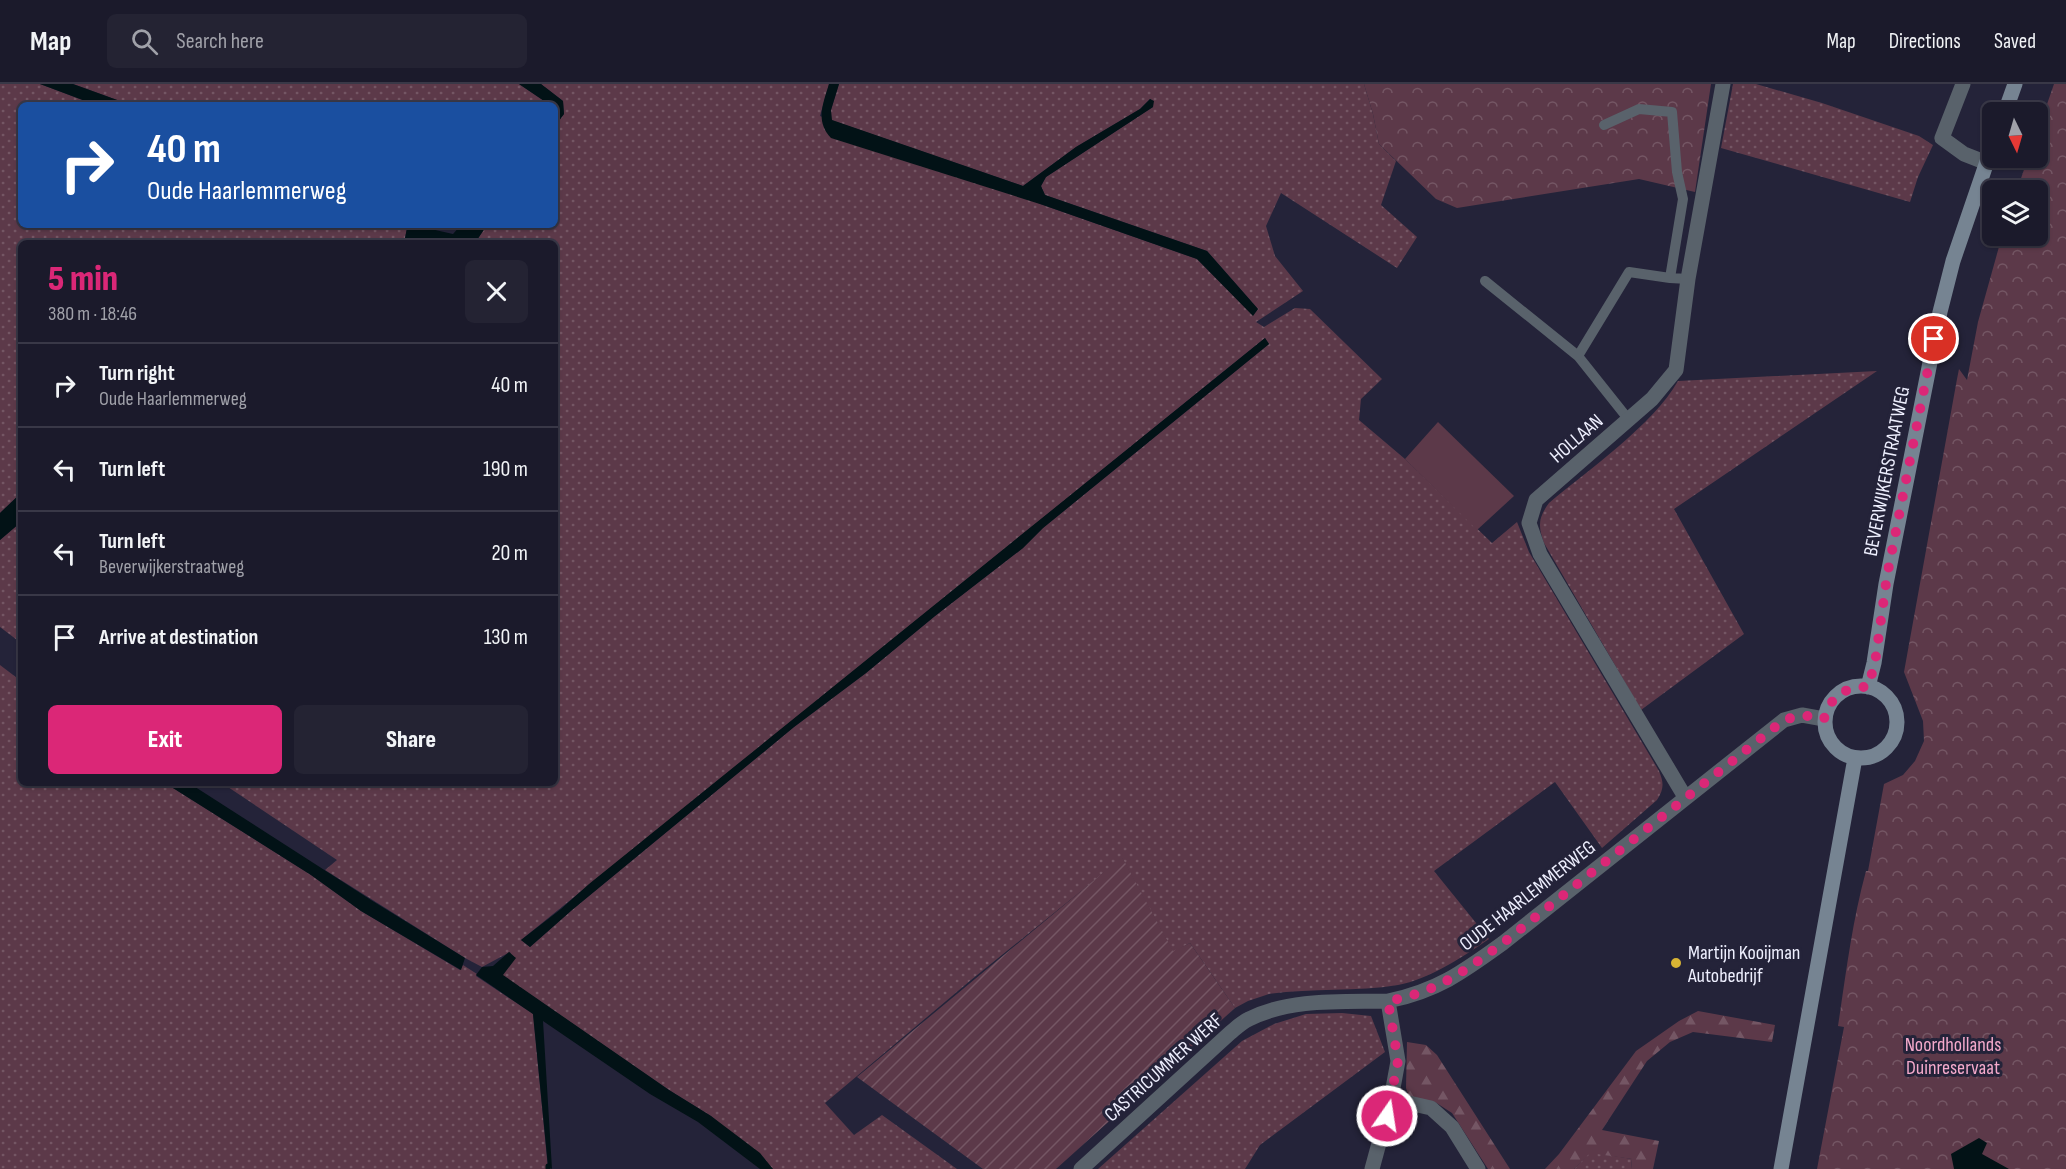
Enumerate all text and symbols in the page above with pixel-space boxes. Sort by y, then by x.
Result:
search box [107,14,527,68]
text: Map [30,25,71,58]
icon: search [128,25,161,58]
text: Search here [176,28,264,55]
text: Map [1826,29,1856,54]
text: Directions [1889,29,1961,54]
text: Saved [1994,29,2036,54]
north arrow [1982,102,2048,168]
map controls [1982,102,2048,246]
text: 40 m [147,124,221,175]
icon: right [48,126,126,204]
text: Oude Haarlemmerweg [147,175,346,207]
button: layers [1982,180,2048,246]
text: 5 min [48,258,118,301]
button: close [465,260,528,323]
text: 380 m · 18:46 [48,302,137,326]
pin [1908,313,1959,364]
icon: arrive [1917,322,1950,355]
text: Turn right [99,360,175,387]
icon: right [48,369,81,402]
text: 40 m [491,372,528,399]
street label: BEVERWIJKERSTRAATWEG [1859,384,1915,558]
text: Oude Haarlemmerweg [99,387,247,411]
street label: HOLLAAN [1545,409,1608,468]
icon: left [48,453,81,486]
text: Turn left [99,456,165,483]
text: 190 m [483,456,528,483]
text: Turn left [99,528,165,555]
icon: left [48,537,81,570]
text: 20 m [492,540,528,567]
text: Beverwijkerstraatweg [99,555,244,579]
icon: arrive [48,621,81,654]
text: Arrive at destination [99,624,258,651]
text: 130 m [484,624,528,651]
button: Exit [48,705,282,774]
button: Share [294,705,528,774]
street label: OUDE HAARLEMMERWEG [1455,835,1600,956]
place label: Martijn Kooijman Autobedrijf [1687,941,1800,988]
marker: Martijn Kooijman Autobedrijf [1669,956,1683,970]
street label: CASTRICUMMER WERF [1100,1008,1228,1127]
park label: Noordhollands Duinreservaat [1905,1033,2001,1080]
position arrow [1355,1084,1419,1148]

